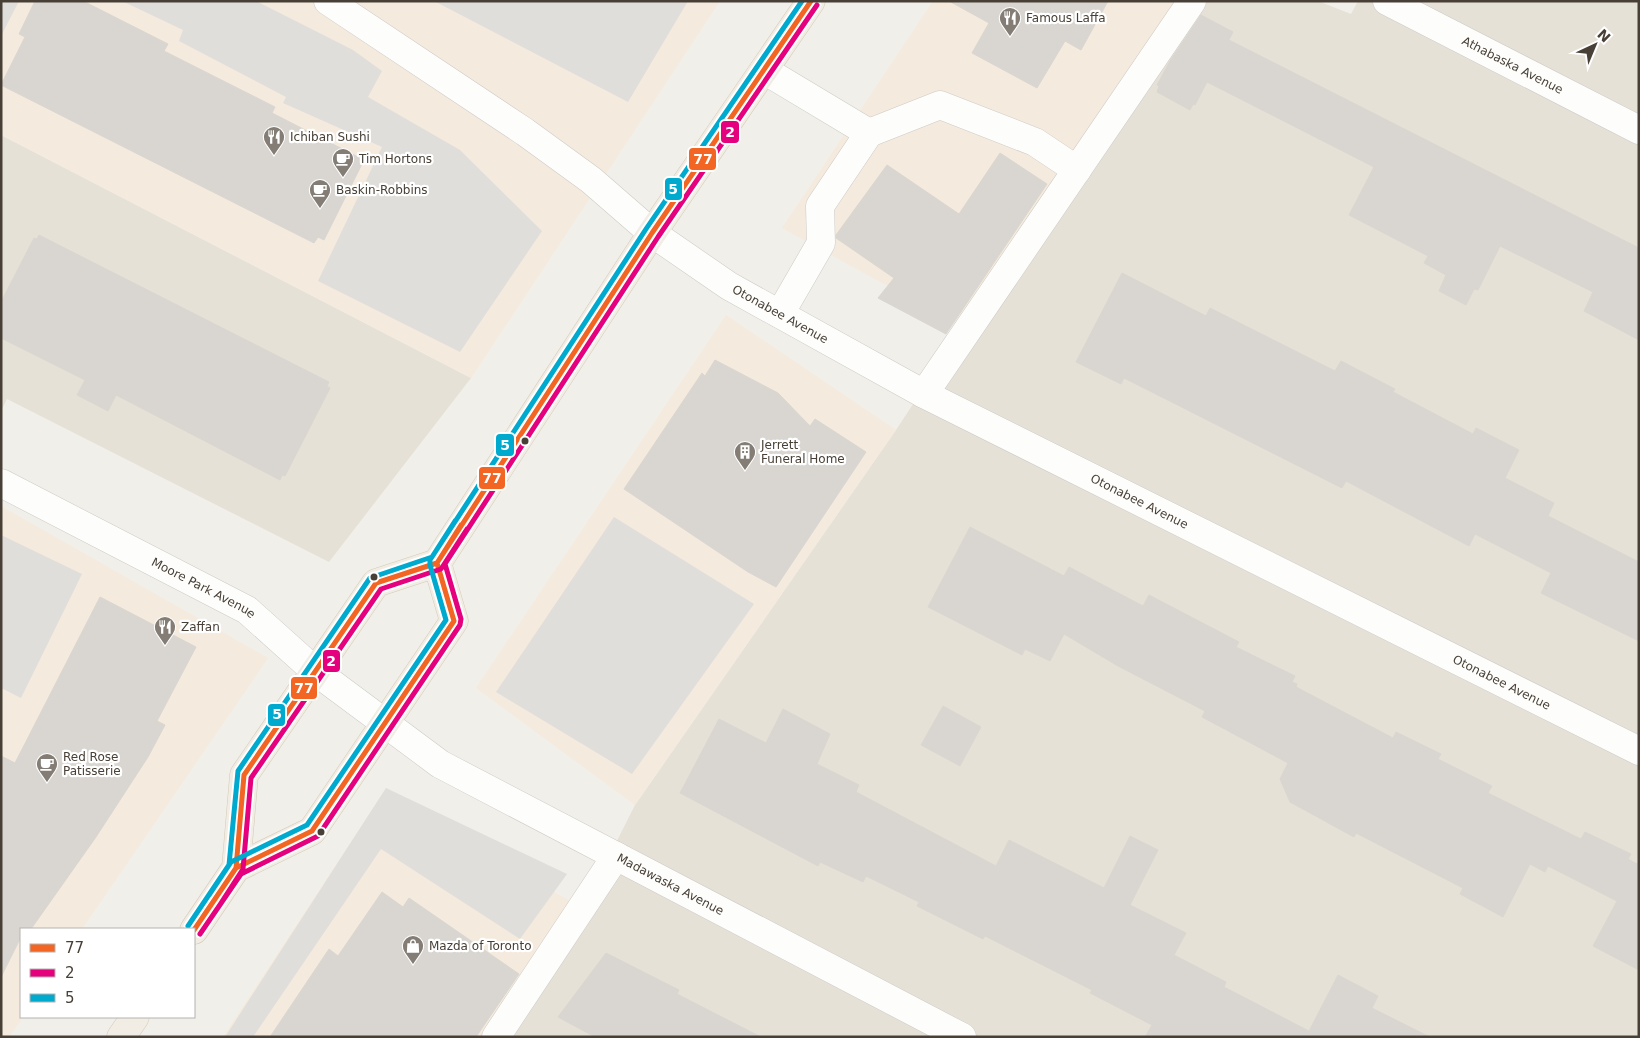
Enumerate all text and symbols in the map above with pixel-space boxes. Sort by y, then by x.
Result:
restaurant icon: Famous Laffa [998,6,1022,37]
place label: Famous Laffa [1026,11,1106,25]
north arrow [1570,20,1620,70]
text: N [1594,26,1614,45]
street label: Athabaska Avenue [1460,34,1565,97]
line badge: 2 [720,120,740,144]
text: 2 [725,124,735,140]
restaurant icon: Ichiban Sushi [262,125,286,156]
place label: Ichiban Sushi [290,130,370,144]
cafe icon: Tim Hortons [331,147,355,178]
line badge: 77 [688,147,717,171]
text: 77 [693,151,713,167]
place label: Tim Hortons [358,152,432,166]
line badge: 5 [664,177,683,201]
cafe icon: Baskin-Robbins [308,178,332,209]
text: 5 [668,181,678,197]
place label: Baskin-Robbins [336,183,428,197]
street label: Otonabee Avenue [730,282,831,346]
line badge: 5 [495,433,515,457]
unlabelled marker [520,436,530,446]
text: 5 [500,437,510,453]
place label: Jerrett Funeral Home [760,438,845,466]
building icon: Jerrett Funeral Home [733,440,757,471]
line badge: 77 [478,466,506,490]
text: 77 [482,470,502,486]
street label: Otonabee Avenue [1088,471,1190,532]
street label: Moore Park Avenue [149,555,258,621]
unlabelled marker [369,572,379,582]
restaurant icon: Zaffan [153,615,177,646]
place label: Zaffan [181,620,220,634]
line badge: 2 [322,649,341,673]
street label: Otonabee Avenue [1450,652,1553,713]
text: 2 [326,653,336,669]
line badge: 77 [290,676,318,700]
text: 77 [294,680,314,696]
line badge: 5 [267,703,286,727]
text: 5 [272,706,282,722]
place label: Red Rose Patisserie [63,750,121,778]
cafe icon: Red Rose Patisserie [35,752,59,783]
unlabelled marker [316,827,326,837]
street label: Madawaska Avenue [615,851,726,918]
legend [20,928,195,1018]
shop icon: Mazda of Toronto [401,934,425,965]
text: 77 [65,939,84,957]
place label: Mazda of Toronto [429,939,531,953]
text: 2 [65,964,75,982]
text: 5 [65,989,75,1007]

